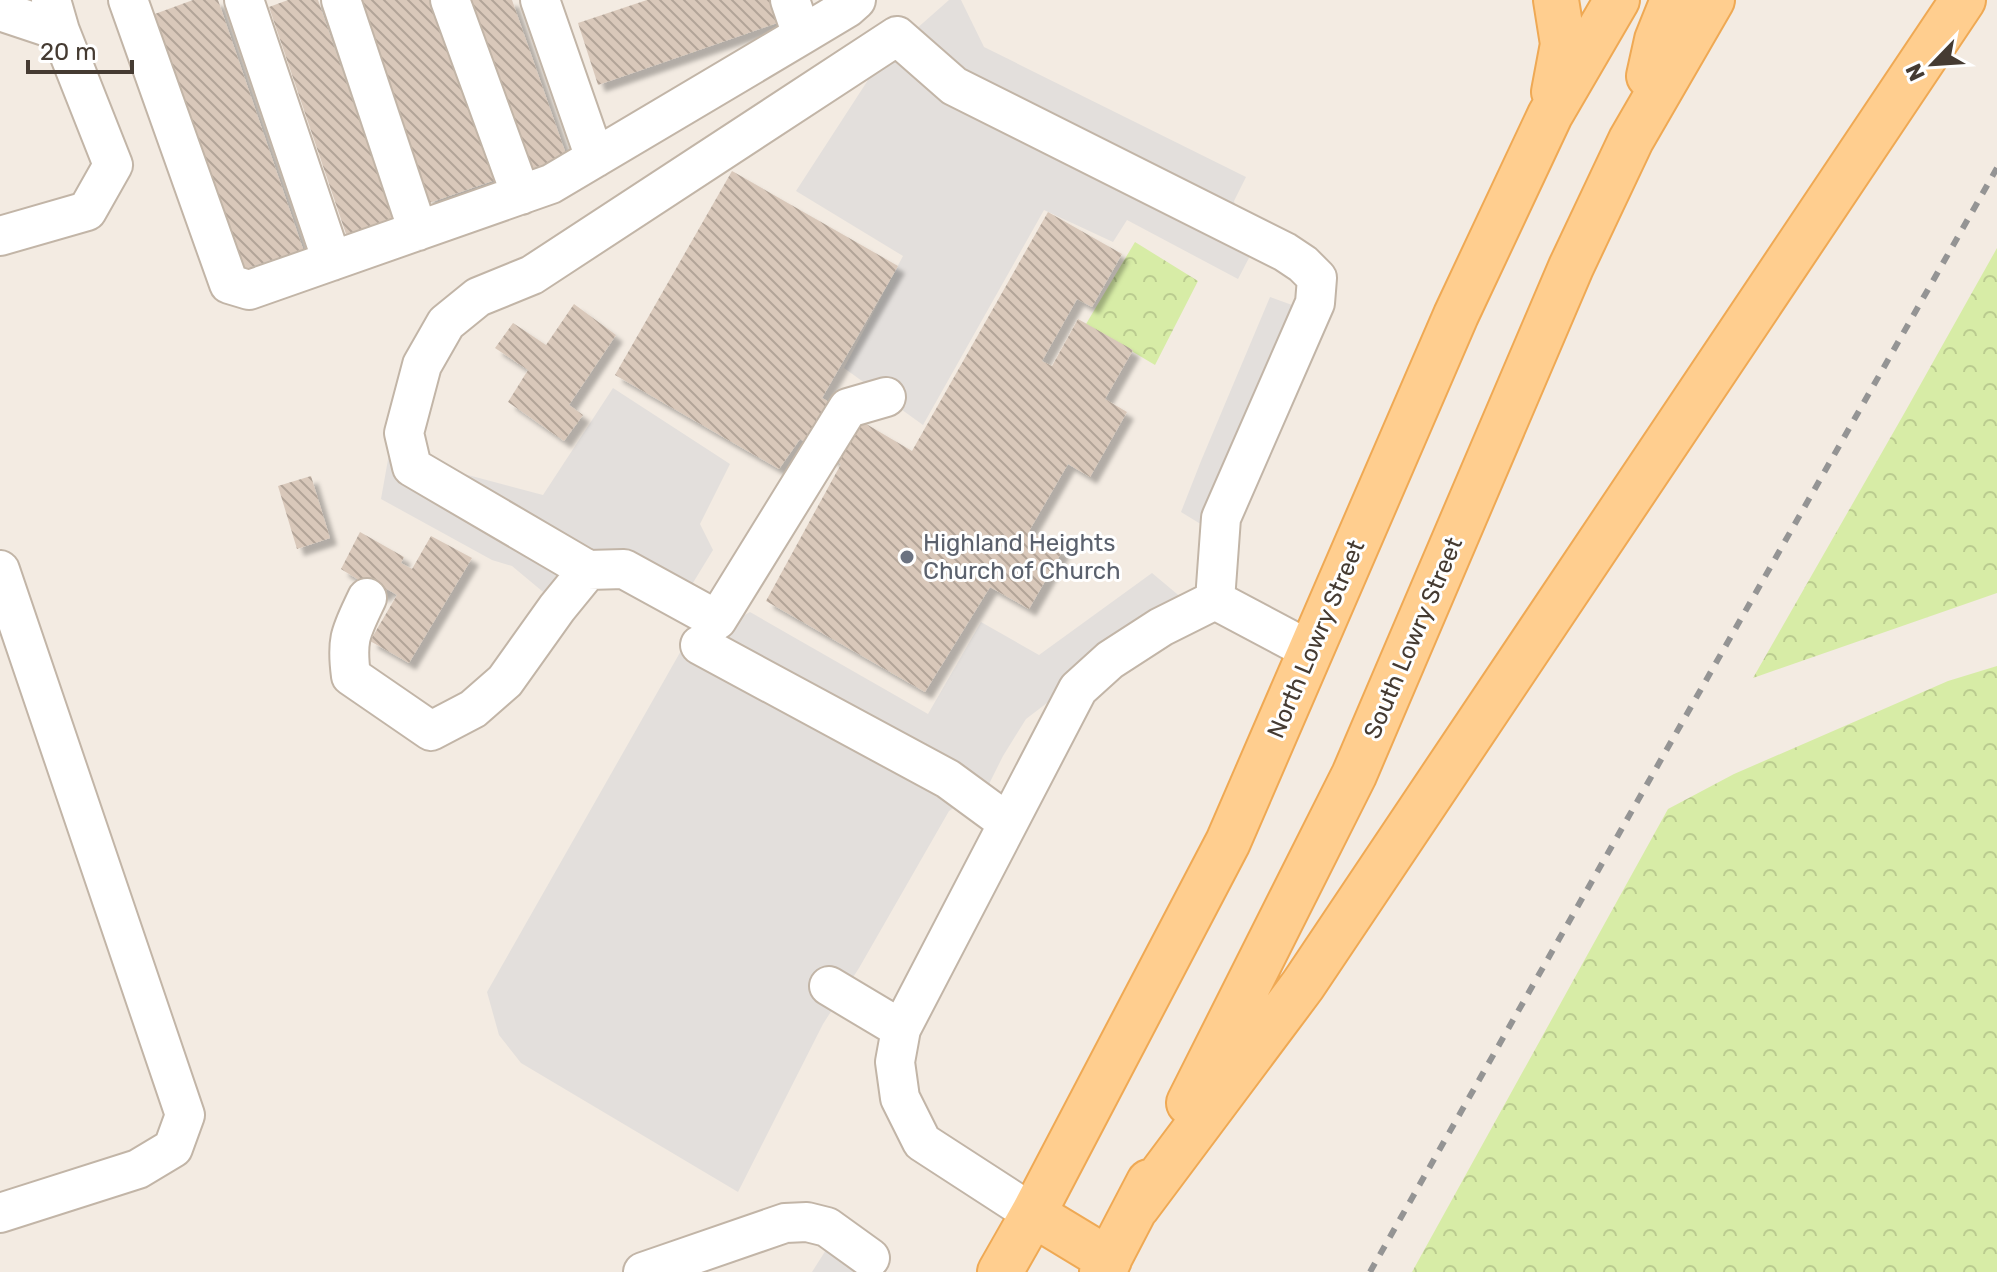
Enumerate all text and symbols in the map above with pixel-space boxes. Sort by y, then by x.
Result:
scale bar [28,24,132,74]
north arrow [1893,24,1973,104]
text: 20 m [40,38,97,66]
text: N [1900,59,1931,85]
place label: Highland Heights Church of Church [923,529,1121,585]
street label: South Lowry Street [1358,533,1468,743]
street label: North Lowry Street [1262,536,1370,742]
marker: Highland Heights Church of Church [898,548,916,566]

